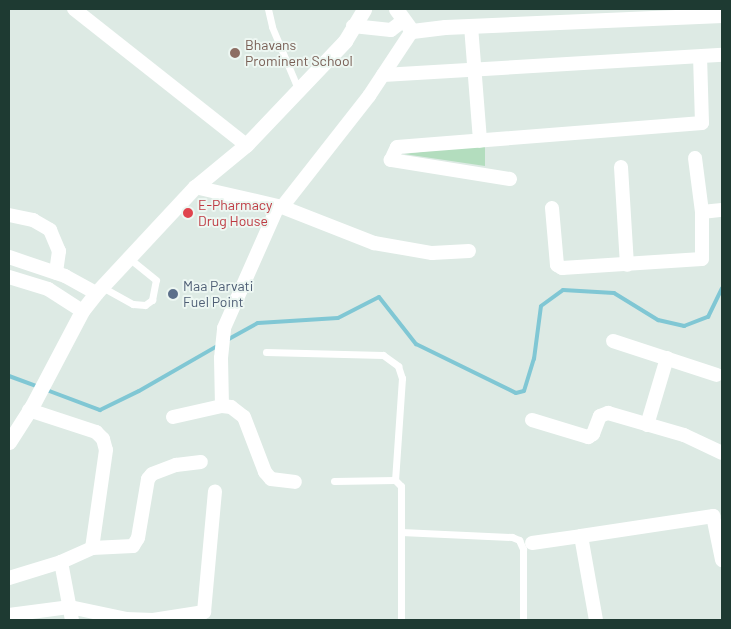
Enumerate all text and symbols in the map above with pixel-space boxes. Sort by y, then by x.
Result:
place label: Bhavans Prominent School [245,37,353,70]
marker: Bhavans Prominent School [229,47,241,59]
place label: E-Pharmacy Drug House [198,197,272,230]
marker: E-Pharmacy Drug House [182,207,194,219]
place label: Maa Parvati Fuel Point [183,278,253,310]
marker: Maa Parvati Fuel Point [167,288,179,300]

